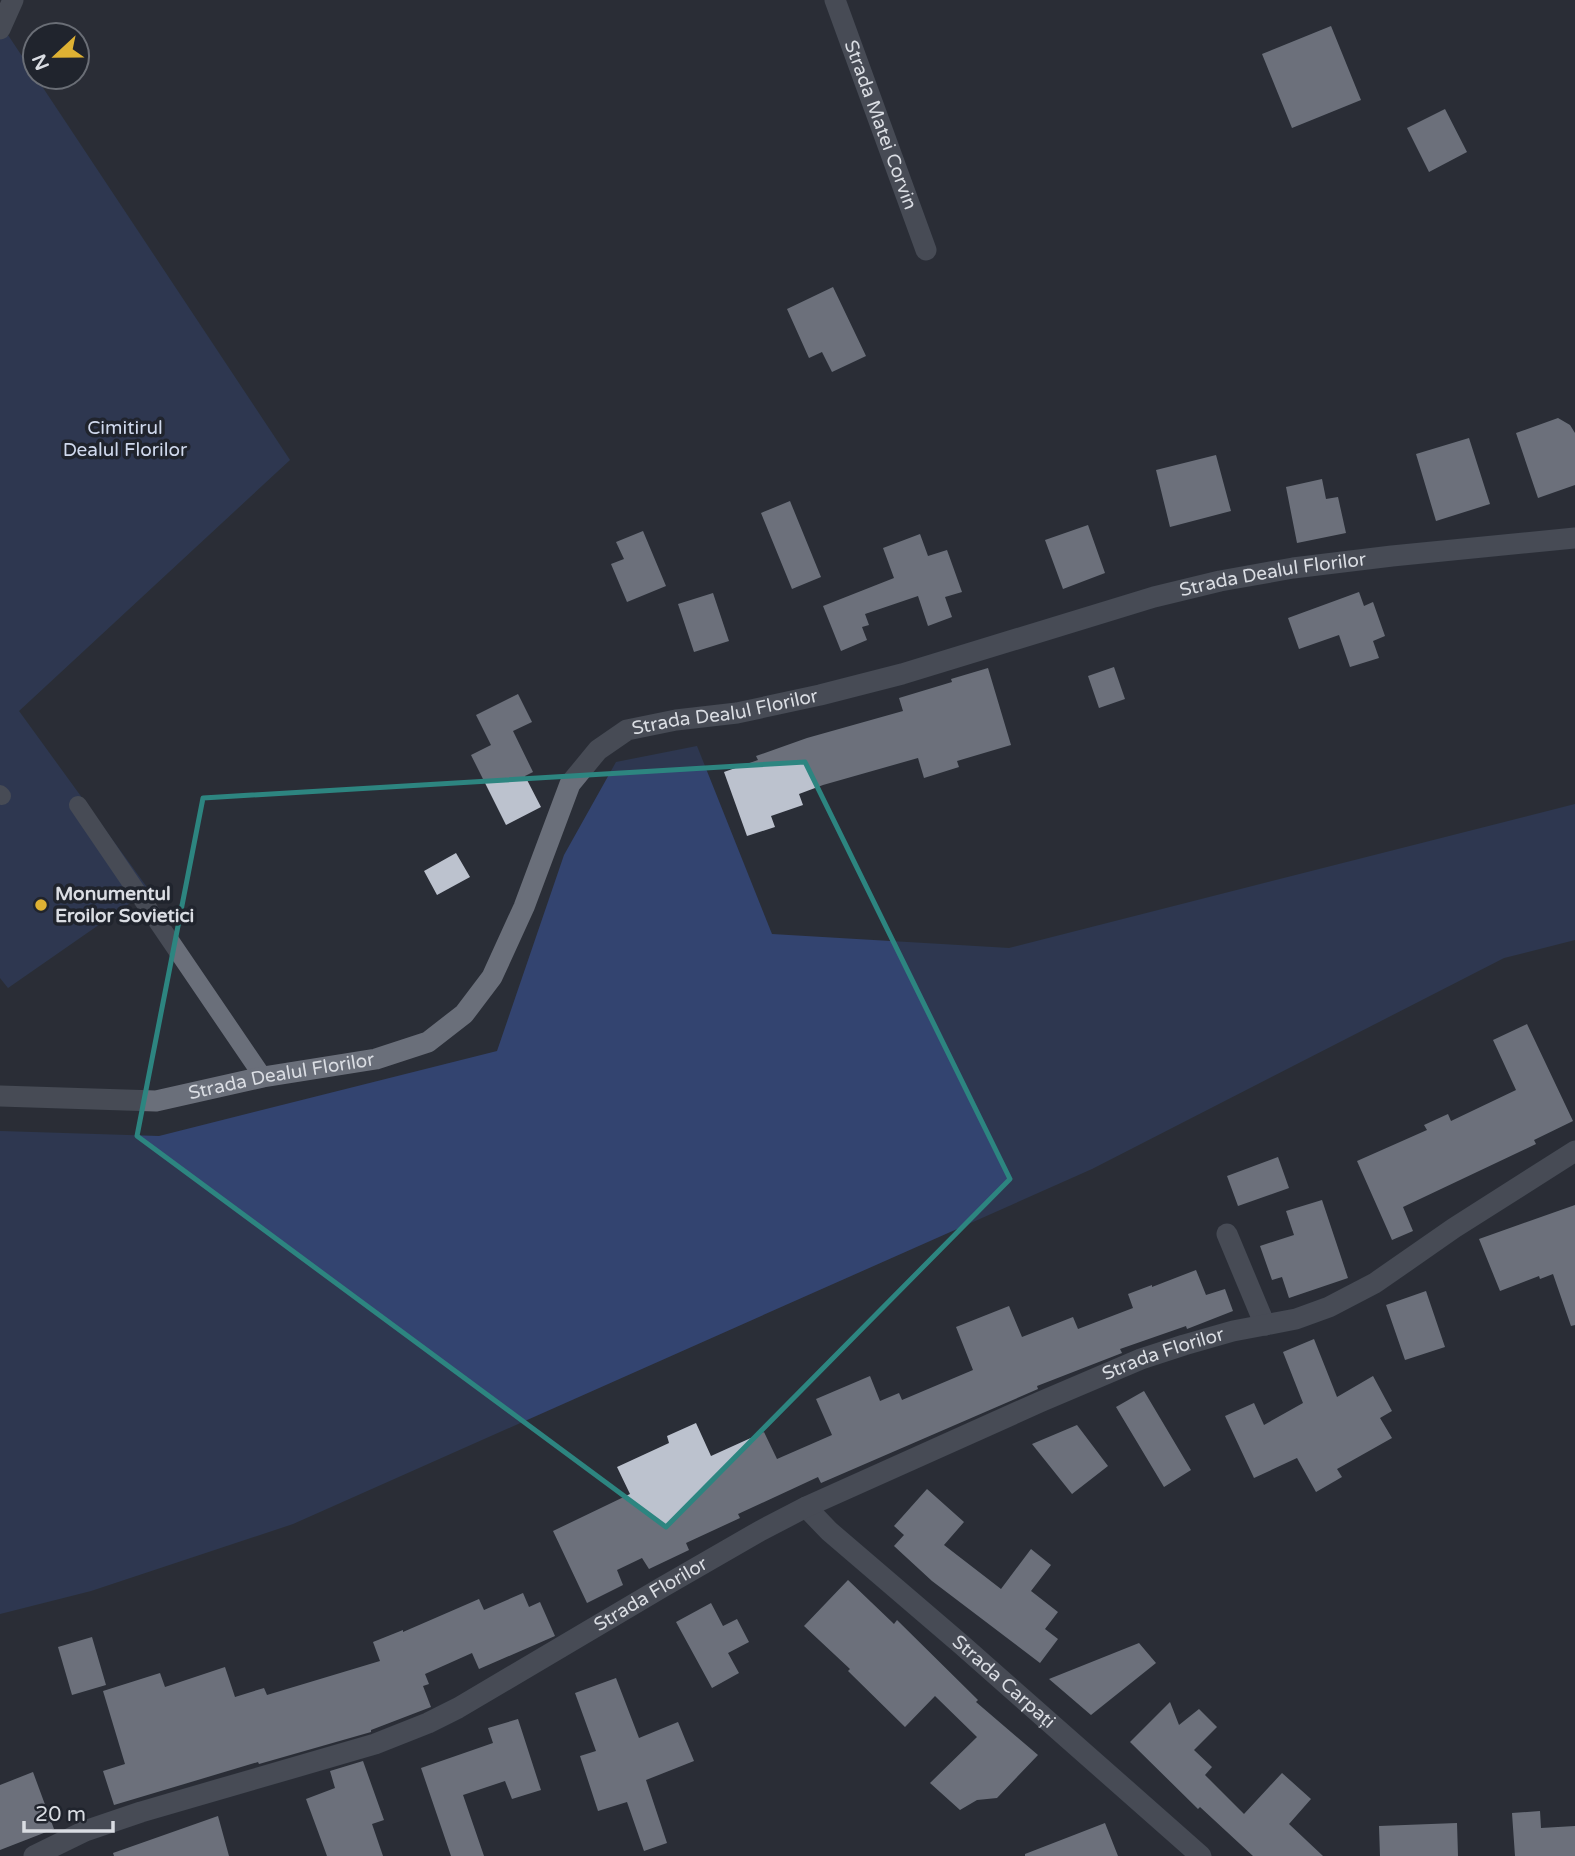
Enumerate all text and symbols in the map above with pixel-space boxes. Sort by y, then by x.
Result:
north arrow [21,21,91,91]
street label: Strada Matei Corvin [840,37,921,213]
text: N [28,51,54,73]
park label: Cimitirul Dealul Florilor [63,417,188,461]
street label: Strada Dealul Florilor [1177,548,1368,601]
street label: Strada Dealul Florilor [630,685,821,740]
place label: Monumentul Eroilor Sovietici [55,883,194,927]
marker: Monumentul Eroilor Sovietici [33,897,49,913]
street label: Strada Dealul Florilor [186,1048,377,1104]
street label: Strada Florilor [1099,1323,1227,1385]
street label: Strada Florilor [590,1552,712,1636]
street label: Strada Carpați [948,1631,1060,1733]
scale bar [24,1790,114,1834]
text: 20 m [35,1802,86,1827]

